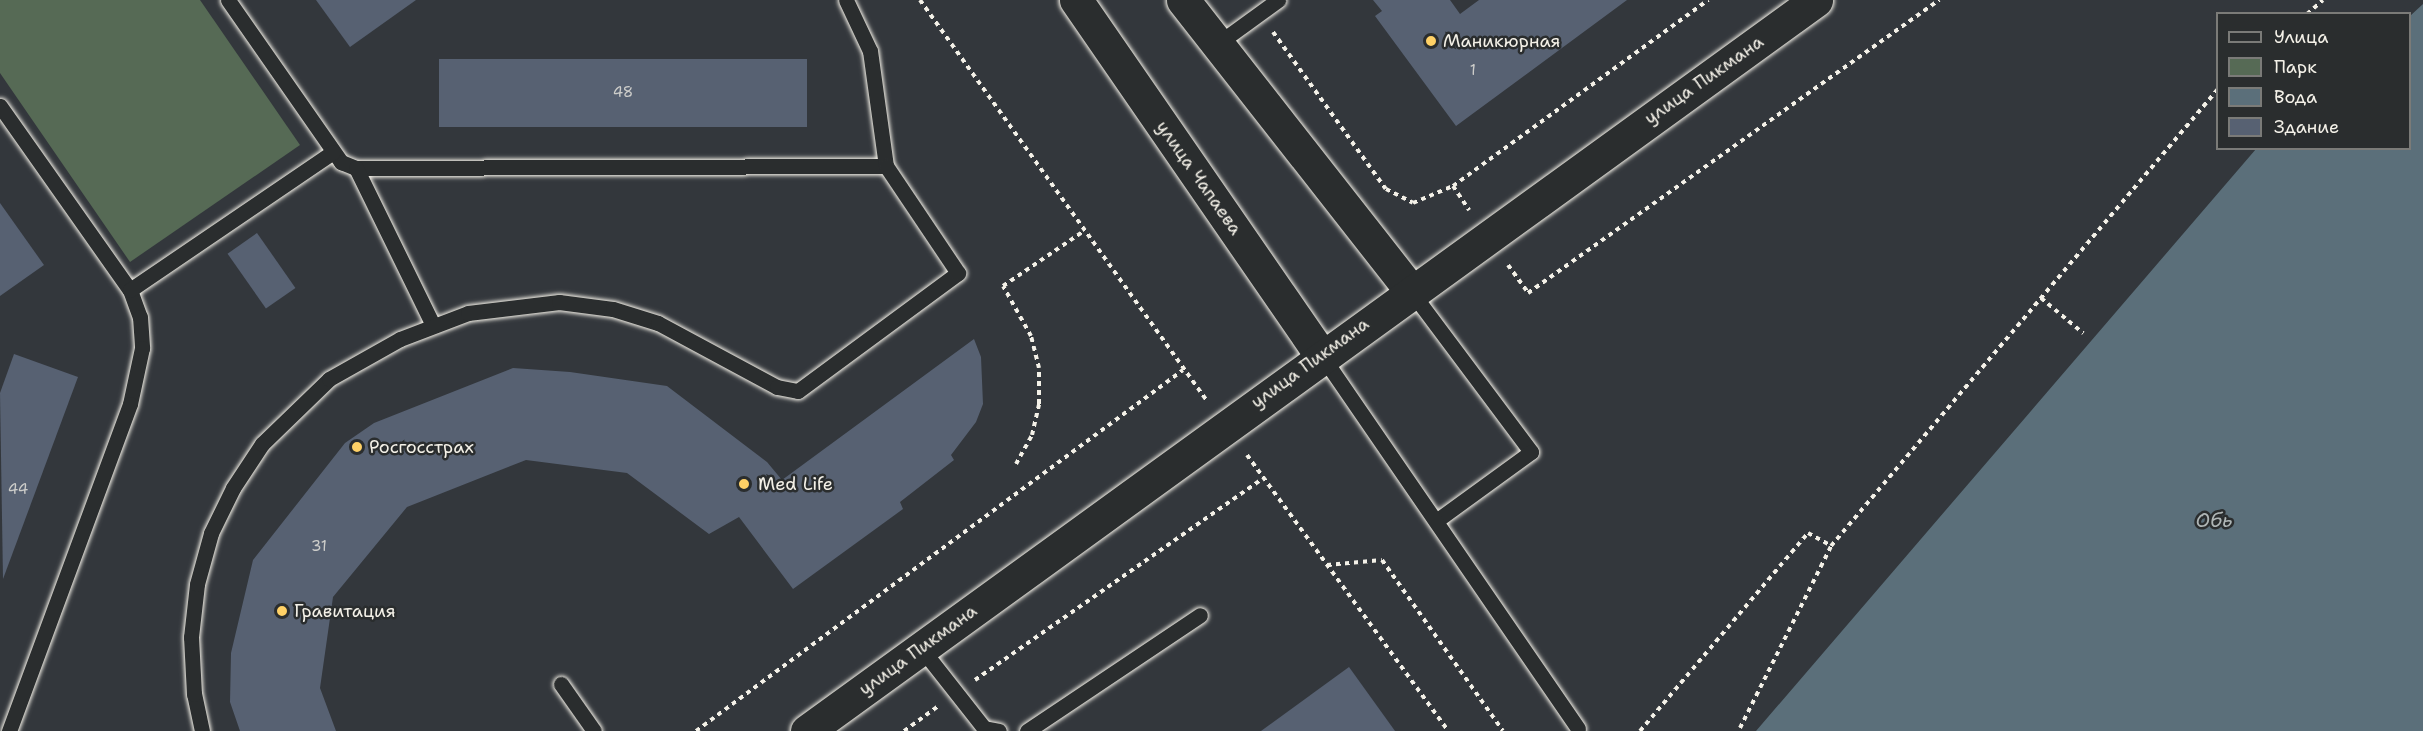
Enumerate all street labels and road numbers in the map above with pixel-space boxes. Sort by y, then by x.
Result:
street label: улица Пикмана [1640,31,1768,129]
street label: улица Чапаева [1152,117,1246,239]
street label: улица Пикмана [1247,313,1373,413]
street label: улица Пикмана [855,600,981,700]

